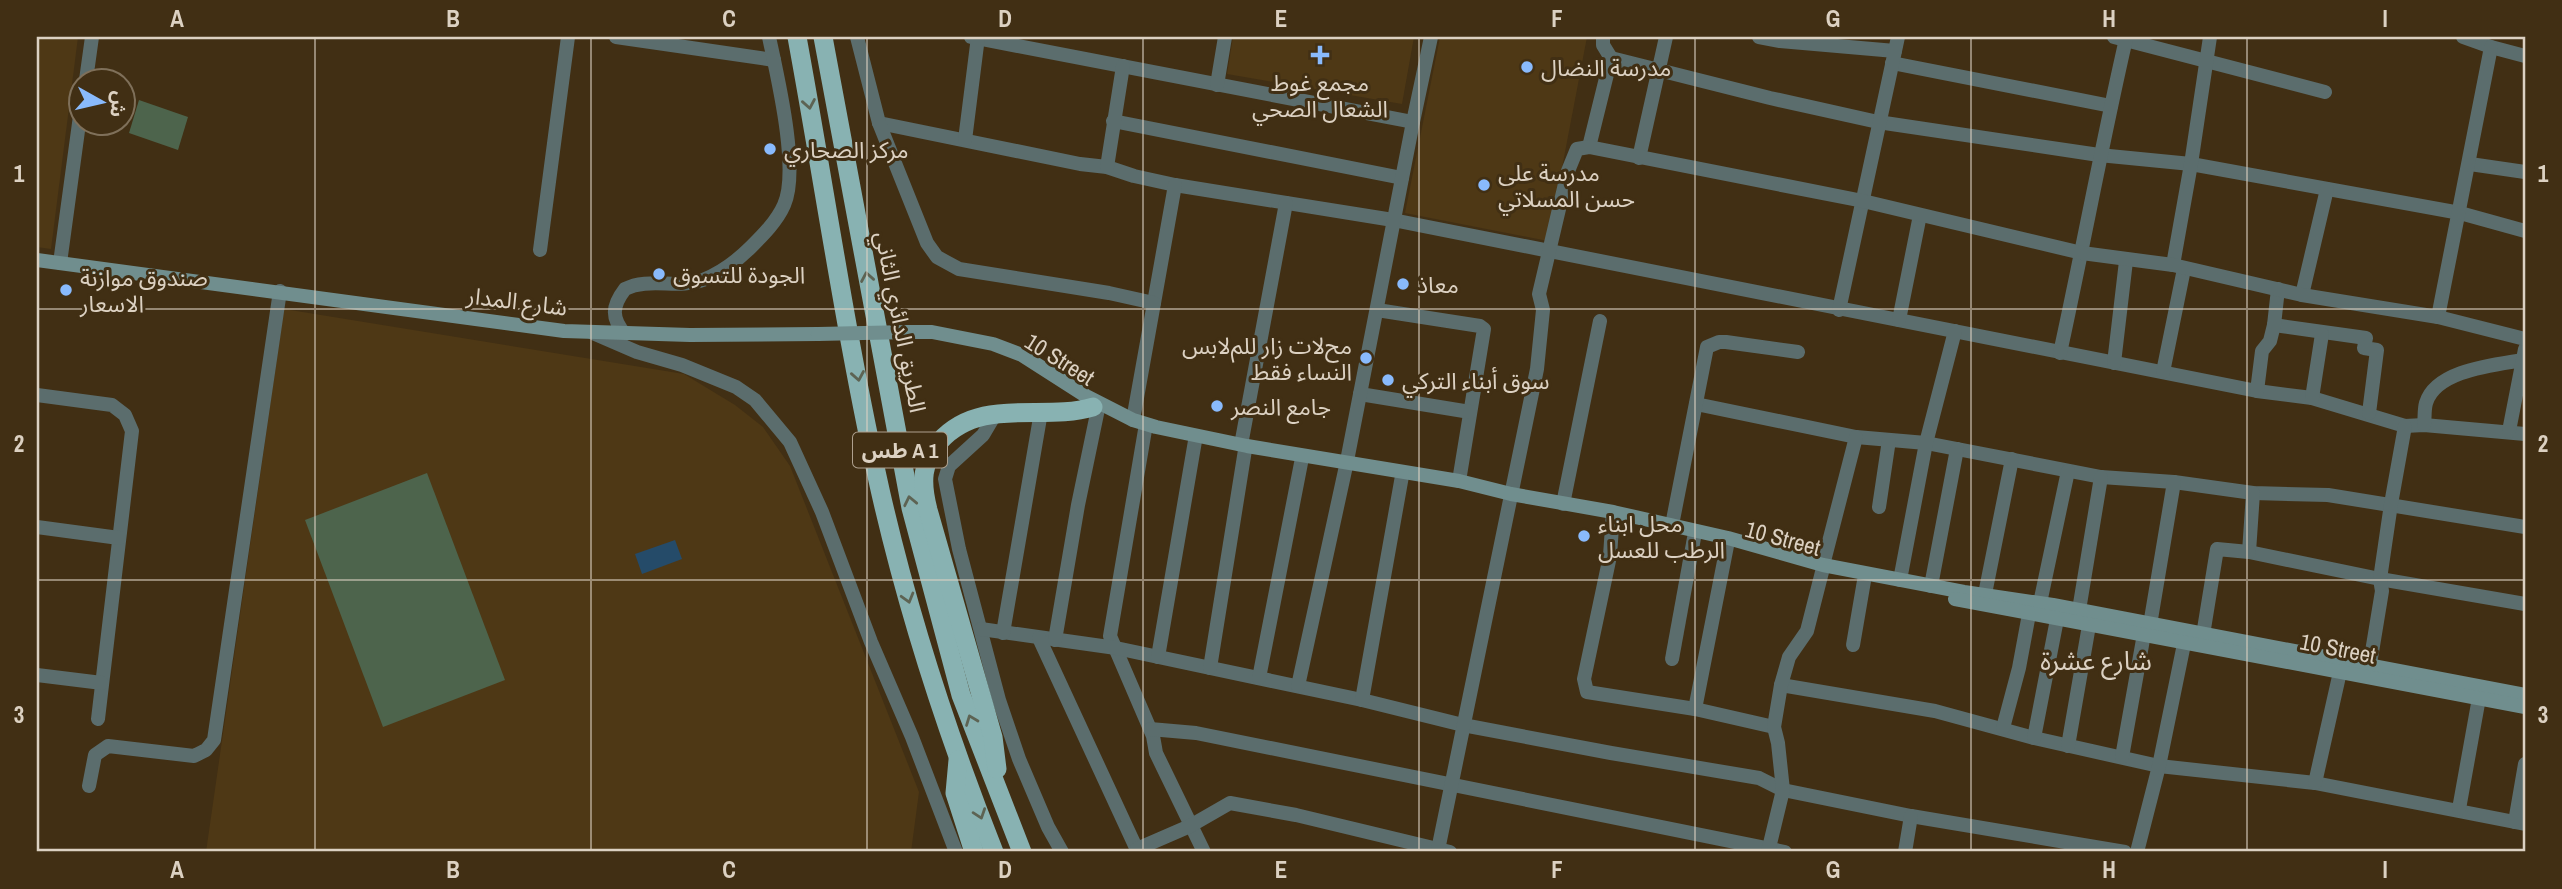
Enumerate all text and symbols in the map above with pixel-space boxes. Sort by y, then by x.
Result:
text: A [170,3,184,34]
text: B [446,3,460,34]
text: C [722,3,736,34]
text: D [998,3,1012,34]
text: E [1275,3,1287,34]
text: F [1551,3,1563,34]
text: G [1826,3,1840,34]
text: H [2102,3,2116,34]
text: I [2382,3,2388,34]
marker: مجمع غوط الشعال الصحي [1310,45,1330,65]
place label: مدرسة النضال [1541,52,1671,83]
marker: مدرسة النضال [1519,59,1535,75]
north arrow [66,66,136,136]
place label: مجمع غوط الشعال الصحي [1252,67,1388,126]
text: ش [104,90,134,119]
one-way arrow [801,98,816,110]
place label: مركز الصحاري [784,134,909,167]
marker: مركز الصحاري [762,141,778,157]
place label: مدرسة على حسن المسلاتي [1498,157,1635,216]
text: 1 [14,158,25,189]
text: 1 [2538,158,2549,189]
marker: مدرسة على حسن المسلاتي [1476,177,1492,193]
street label: الطريق الدائري الثاني [866,229,934,416]
place label: الجودة للتسوق [673,259,805,290]
place label: صندوق موازنة الاسعار [79,262,208,319]
marker: الجودة للتسوق [651,266,667,282]
place label: معاذ [1417,269,1459,300]
one-way arrow [861,272,876,284]
marker: معاذ [1395,276,1411,292]
street label: شارع المدار [464,279,569,325]
marker: صندوق موازنة الاسعار [58,282,74,298]
street label: 10 Street [1019,326,1101,392]
place label: محﻻت زار للمﻻبس النساء فقط [1182,330,1352,387]
marker: محﻻت زار للمﻻبس النساء فقط [1358,350,1374,366]
place label: سوق أبناء التركي [1402,365,1549,398]
one-way arrow [850,370,865,382]
marker: سوق أبناء التركي [1380,372,1396,388]
place label: جامع النصر [1230,391,1331,424]
marker: جامع النصر [1209,398,1225,414]
text: 2 [14,428,24,459]
text: 2 [2538,428,2548,459]
road number: طس A 1 [853,433,947,468]
one-way arrow [903,495,918,507]
place label: محل ابناء الرطب للعسل [1598,508,1725,565]
street label: 10 Street [1742,513,1824,563]
marker: محل ابناء الرطب للعسل [1576,528,1592,544]
one-way arrow [899,592,914,604]
street label: 10 Street [2297,625,2379,671]
district label: شارع عشرة [2040,643,2152,680]
text: 3 [14,699,24,730]
text: 3 [2538,699,2548,730]
one-way arrow [965,715,979,727]
one-way arrow [972,807,986,819]
text: A [170,854,184,885]
text: B [446,854,460,885]
text: C [722,854,736,885]
text: D [998,854,1012,885]
text: E [1275,854,1287,885]
text: F [1551,854,1563,885]
text: G [1826,854,1840,885]
text: H [2102,854,2116,885]
text: I [2382,854,2388,885]

